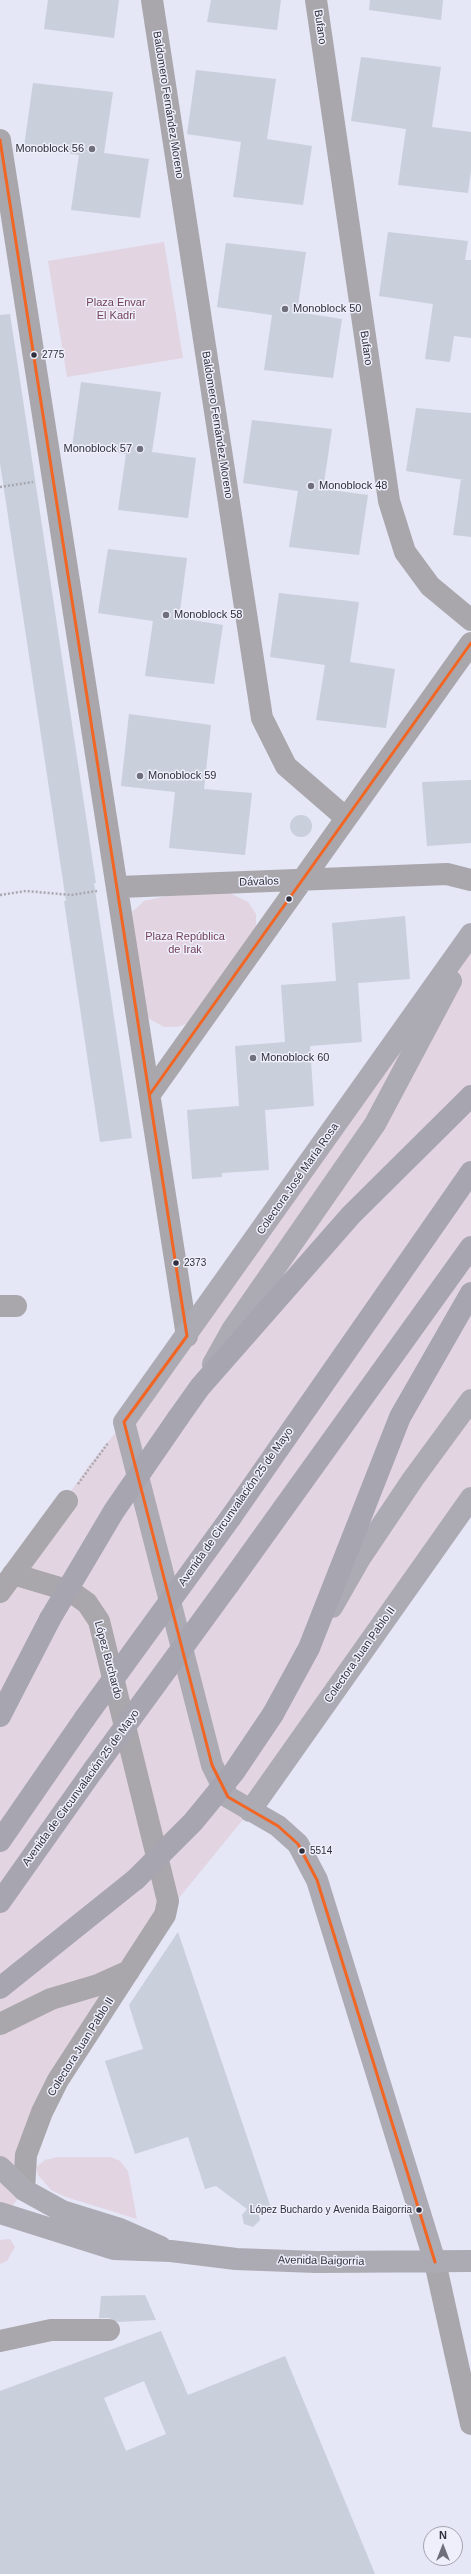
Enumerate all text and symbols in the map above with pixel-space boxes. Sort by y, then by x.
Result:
street label: Bufano [311,9,329,45]
street label: Baldomero Fernández Moreno [150,30,186,180]
place label: Monoblock 56 [16,142,84,156]
marker: Monoblock 56 [87,144,97,154]
park label: Plaza Envar El Kadri [86,296,146,322]
place label: Monoblock 50 [293,302,361,316]
marker: Monoblock 50 [280,304,290,314]
street label: Bufano [357,330,375,366]
place label: 2775 [42,349,64,361]
marker: 2775 [29,350,39,360]
street label: Baldomero Fernández Moreno [199,350,235,500]
place label: Monoblock 57 [64,442,132,456]
marker: Monoblock 57 [135,444,145,454]
place label: Monoblock 48 [319,479,387,493]
marker: Monoblock 48 [306,481,316,491]
place label: Monoblock 58 [174,608,242,622]
marker: Monoblock 58 [161,610,171,620]
place label: Monoblock 59 [148,769,216,783]
marker: Monoblock 59 [135,771,145,781]
street label: Dávalos [239,875,279,889]
unlabelled marker [284,894,294,904]
park label: Plaza República de Irak [145,930,225,956]
place label: Monoblock 60 [261,1051,329,1065]
marker: Monoblock 60 [248,1053,258,1063]
street label: Colectora José María Rosa [254,1121,342,1237]
place label: 2373 [184,1257,206,1269]
marker: 2373 [171,1258,181,1268]
street label: Avenida de Circunvalación 25 de Mayo [176,1425,296,1589]
street label: Colectora Juan Pablo II [322,1604,398,1706]
street label: López Buchardo [91,1620,125,1700]
street label: Avenida de Circunvalación 25 de Mayo [20,1707,142,1869]
place label: 5514 [310,1845,332,1857]
marker: 5514 [297,1846,307,1856]
street label: Colectora Juan Pablo II [45,1995,117,2099]
place label: López Buchardo y Avenida Baigorria [250,2204,412,2216]
marker: López Buchardo y Avenida Baigorria [414,2205,424,2215]
street label: Avenida Baigorria [278,2254,364,2268]
north arrow [423,2526,463,2566]
text: N [439,2529,447,2541]

